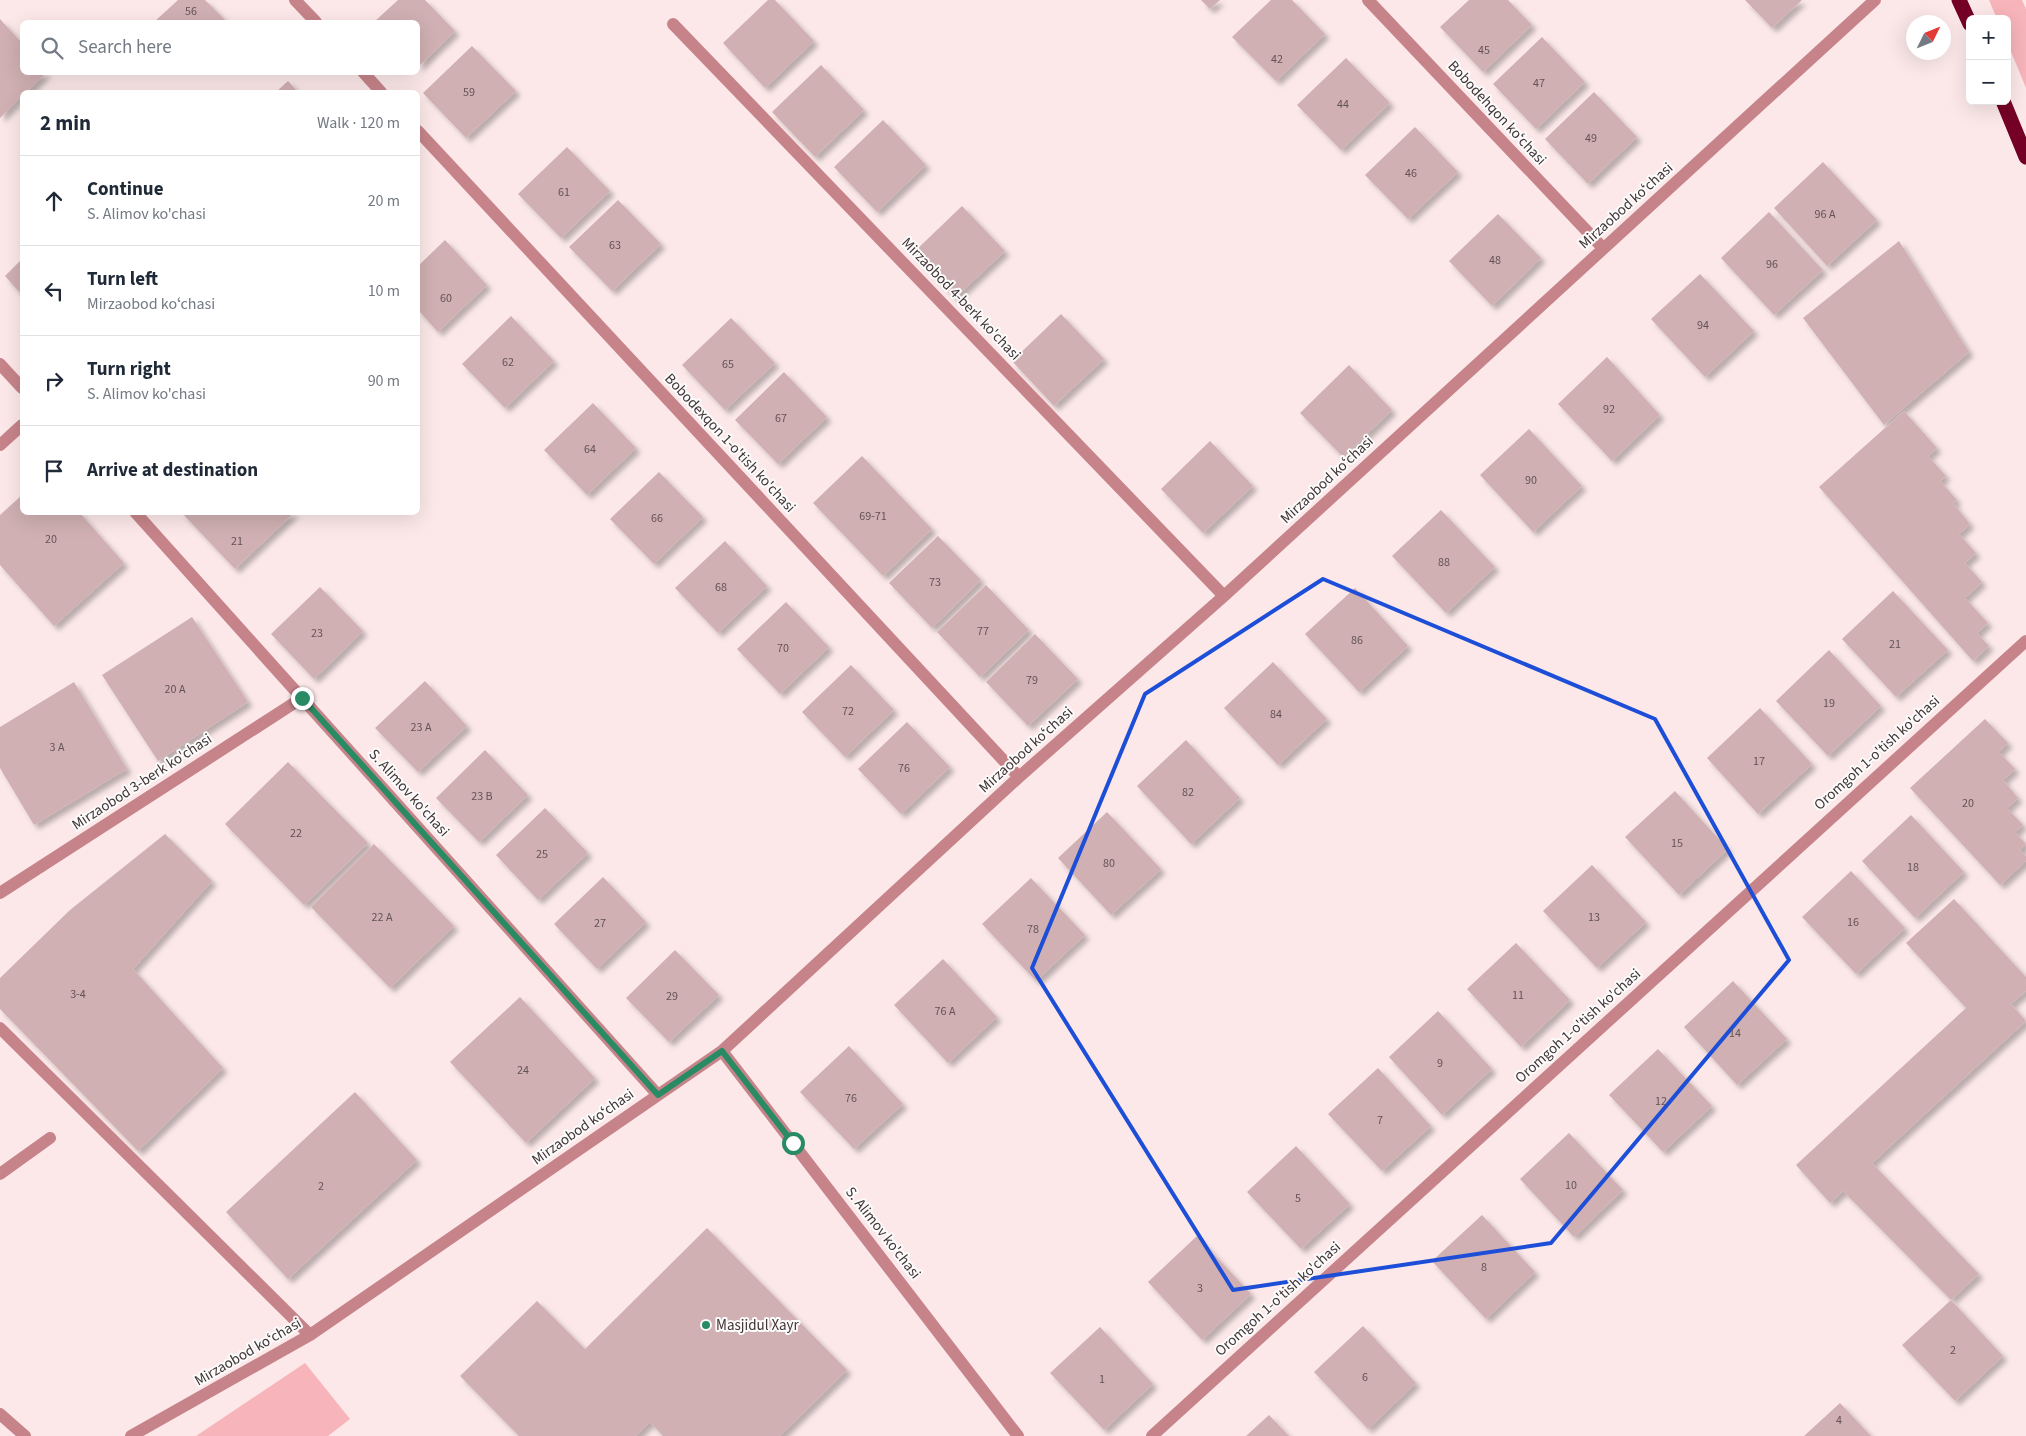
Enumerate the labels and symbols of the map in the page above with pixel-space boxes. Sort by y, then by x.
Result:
house number: 56 [185,3,197,20]
north arrow [1906,15,1951,60]
house number: 45 [1478,42,1490,59]
house number: 42 [1271,51,1283,68]
street label: Bobodehqon koʻchasi [1443,56,1551,170]
house number: 47 [1533,75,1545,92]
house number: 59 [463,84,475,101]
house number: 44 [1337,96,1349,113]
house number: 49 [1585,130,1597,147]
street label: Mirzaobod koʻchasi [1574,158,1678,254]
house number: 46 [1405,165,1417,182]
house number: 61 [558,184,570,201]
house number: 96 А [1815,206,1836,223]
street label: Mirzaobod 4-berk ko'chasi [897,233,1025,365]
house number: 63 [609,237,621,254]
house number: 48 [1489,252,1501,269]
house number: 96 [1766,256,1778,273]
house number: 60 [440,290,452,307]
house number: 94 [1697,317,1709,334]
house number: 62 [502,354,514,371]
house number: 65 [722,356,734,373]
street label: Bobodexqon 1-o'tish ko'chasi [660,369,800,517]
house number: 92 [1603,401,1615,418]
house number: 67 [775,410,787,427]
street label: Mirzaobod koʻchasi [1276,431,1378,529]
house number: 64 [584,441,596,458]
house number: 90 [1525,472,1537,489]
house number: 69-71 [859,508,887,525]
house number: 66 [651,510,663,527]
house number: 20 [45,531,57,548]
house number: 21 [231,533,243,550]
house number: 88 [1438,554,1450,571]
house number: 73 [929,574,941,591]
house number: 68 [715,579,727,596]
house number: 77 [977,623,989,640]
house number: 23 [311,625,323,642]
house number: 86 [1351,632,1363,649]
house number: 21 [1889,636,1901,653]
house number: 70 [777,640,789,657]
house number: 79 [1026,672,1038,689]
house number: 20 A [165,681,186,698]
route end [291,687,314,710]
street label: Oromgoh 1-o'tish ko'chasi [1810,691,1944,815]
house number: 19 [1823,695,1835,712]
street label: Mirzaobod koʻchasi [974,702,1078,798]
house number: 72 [842,703,854,720]
house number: 84 [1270,706,1282,723]
house number: 23 A [411,719,432,736]
street label: Mirzaobod 3-berk ko'chasi [68,729,216,835]
house number: 3 A [50,739,65,756]
street label: S. Alimov ko'chasi [364,745,454,841]
house number: 17 [1753,753,1765,770]
house number: 76 [898,760,910,777]
house number: 82 [1182,784,1194,801]
house number: 23 B [471,788,493,805]
house number: 20 [1962,795,1974,812]
house number: 22 [290,825,302,842]
house number: 15 [1671,835,1683,852]
house number: 25 [536,846,548,863]
house number: 80 [1103,855,1115,872]
house number: 18 [1907,859,1919,876]
house number: 22 A [372,909,393,926]
house number: 13 [1588,909,1600,926]
house number: 16 [1847,914,1859,931]
house number: 27 [594,915,606,932]
house number: 78 [1027,921,1039,938]
street label: Oromgoh 1-o'tish ko'chasi [1511,964,1645,1088]
house number: 3-4 [70,986,86,1003]
house number: 11 [1512,987,1524,1004]
house number: 29 [666,988,678,1005]
house number: 76 А [935,1003,956,1020]
house number: 14 [1729,1025,1741,1042]
house number: 9 [1437,1055,1443,1072]
house number: 24 [517,1062,529,1079]
street label: Mirzaobod koʻchasi [528,1084,638,1170]
house number: 76 [845,1090,857,1107]
house number: 12 [1655,1093,1667,1110]
house number: 7 [1377,1112,1383,1129]
route start [782,1132,805,1155]
house number: 10 [1565,1177,1577,1194]
house number: 2 [318,1178,324,1195]
street label: S. Alimov ko'chasi [840,1183,926,1283]
house number: 5 [1295,1190,1301,1207]
street label: Oromgoh 1-o'tish ko'chasi [1211,1237,1345,1361]
house number: 8 [1481,1259,1487,1276]
house number: 3 [1197,1280,1203,1297]
street label: Mirzaobod koʻchasi [191,1313,305,1391]
place label: Masjidul Xayr [716,1315,800,1336]
marker: Masjidul Xayr [700,1319,712,1331]
house number: 2 [1950,1342,1956,1359]
house number: 6 [1362,1369,1368,1386]
house number: 1 [1099,1371,1105,1388]
house number: 4 [1836,1412,1842,1429]

